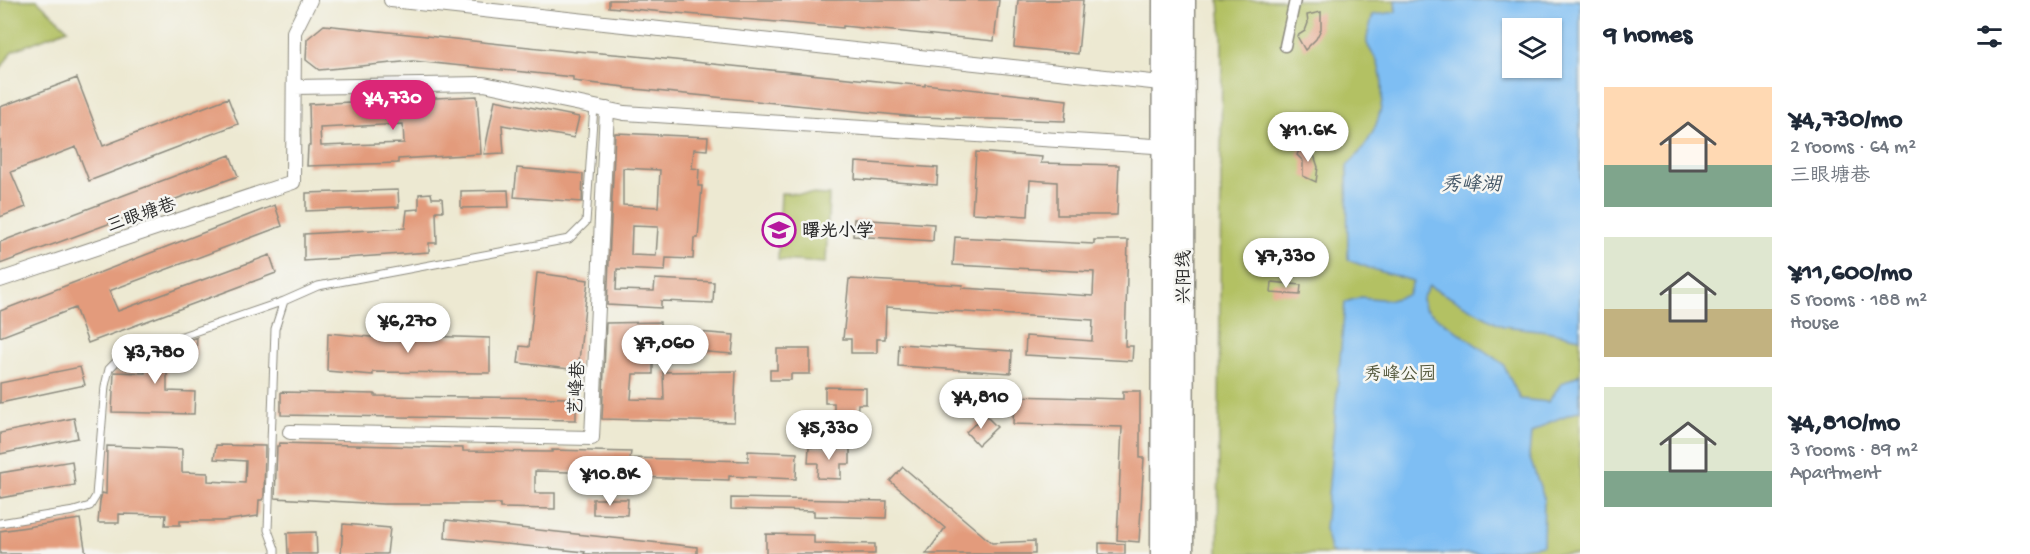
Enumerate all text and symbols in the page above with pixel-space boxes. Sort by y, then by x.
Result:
map controls [1502,18,1562,78]
button: layers [1502,18,1562,78]
icon: filters [1973,20,2006,53]
text: 9 homes [1604,21,1692,52]
pin: ¥4,730 [344,80,442,131]
text: ¥4,730 [364,88,422,111]
text: ¥4,730/mo [1790,106,1903,137]
icon: home [1652,111,1724,183]
pin: ¥11.6K [1259,112,1357,163]
text: ¥11.6K [1282,120,1334,143]
text: 2 rooms · 64 m² [1790,137,1916,160]
text: 三眼塘巷 [1790,166,1870,189]
water label: 秀峰湖 [1441,173,1503,198]
street label: 三眼塘巷 [104,194,179,238]
school or university icon: 曙光小学 [761,212,797,248]
place label: 曙光小学 [802,221,874,243]
pin: ¥7,330 [1237,238,1335,289]
text: ¥7,330 [1257,246,1315,269]
street label: 兴阳线 [1174,250,1196,304]
text: ¥11,600/mo [1790,259,1912,290]
icon: home [1652,261,1724,333]
text: 5 rooms · 188 m² [1790,290,1927,313]
pin: ¥6,270 [359,303,457,354]
text: ¥6,270 [379,311,437,334]
text: House [1790,313,1839,336]
pin: ¥7,060 [616,325,714,376]
text: ¥7,060 [636,333,694,356]
pin: ¥3,780 [106,334,204,385]
text: ¥3,780 [126,342,184,365]
street label: 艺峰巷 [566,361,590,416]
park label: 秀峰公园 [1364,364,1436,386]
pin: ¥4,810 [932,379,1030,430]
text: ¥4,810 [953,387,1009,410]
text: ¥4,810/mo [1790,409,1900,440]
pin: ¥5,330 [780,410,878,461]
icon: home [1652,411,1724,483]
text: ¥5,330 [800,418,858,441]
text: 3 rooms · 89 m² [1790,440,1918,463]
pin: ¥10.8K [561,456,659,507]
text: Apartment [1790,463,1880,486]
text: ¥10.8K [582,464,638,487]

